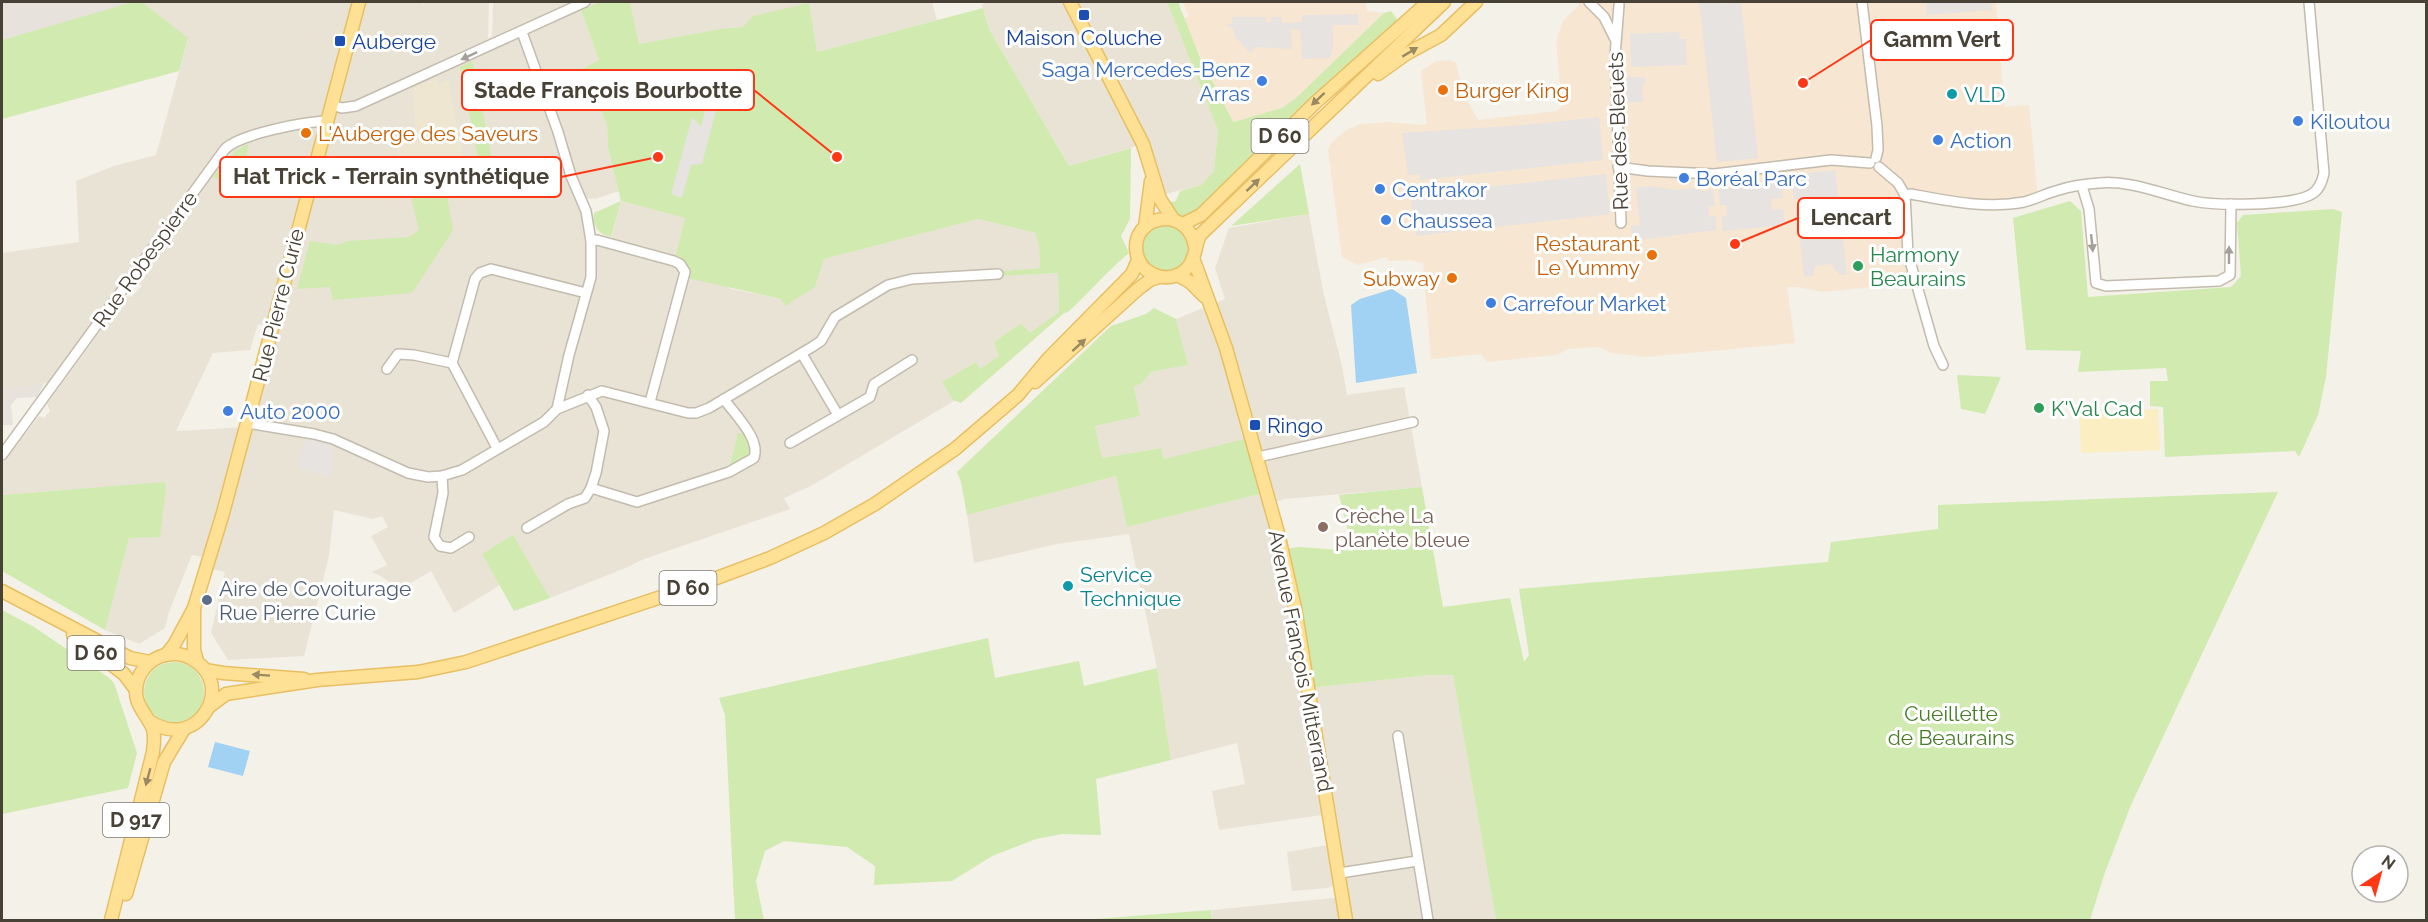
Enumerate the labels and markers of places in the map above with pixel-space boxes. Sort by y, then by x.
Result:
marker: Maison Coluche [1077,8,1091,22]
callout: Gamm Vert [1871,20,2013,60]
place label: Maison Coluche [1006,25,1162,50]
place label: Auberge [352,29,436,54]
marker: Auberge [333,34,347,48]
place label: Saga Mercedes-Benz Arras [1041,57,1250,106]
callout: Stade François Bourbotte [462,70,754,110]
marker: Saga Mercedes-Benz Arras [1255,74,1269,88]
place label: Burger King [1455,78,1569,103]
place label: VLD [1964,82,2006,107]
marker: Burger King [1436,83,1450,97]
marker: VLD [1945,87,1959,101]
place label: Kiloutou [2310,109,2391,134]
marker: Kiloutou [2291,114,2305,128]
place label: L'Auberge des Saveurs [318,121,538,146]
marker: L'Auberge des Saveurs [299,126,313,140]
place label: Action [1950,128,2012,153]
marker: Action [1931,133,1945,147]
callout: Hat Trick - Terrain synthétique [220,157,561,197]
place label: Boréal Parc [1696,166,1807,191]
marker: Boréal Parc [1677,171,1691,185]
place label: Centrakor [1392,177,1488,202]
marker: Centrakor [1373,182,1387,196]
callout: Lencart [1798,198,1904,238]
place label: Chaussea [1398,208,1493,233]
marker: Chaussea [1379,213,1393,227]
place label: Restaurant Le Yummy [1535,231,1640,280]
place label: Harmony Beaurains [1870,242,1966,291]
marker: Restaurant Le Yummy [1645,248,1659,262]
marker: Harmony Beaurains [1851,259,1865,273]
place label: Subway [1363,266,1440,291]
marker: Subway [1445,271,1459,285]
place label: Carrefour Market [1503,291,1666,316]
marker: Carrefour Market [1484,296,1498,310]
place label: K'Val Cad [2051,396,2143,421]
place label: Auto 2000 [240,399,341,424]
marker: K'Val Cad [2032,401,2046,415]
marker: Auto 2000 [221,404,235,418]
place label: Ringo [1267,413,1323,438]
marker: Ringo [1248,418,1262,432]
place label: Crèche La planète bleue [1335,503,1470,552]
marker: Crèche La planète bleue [1316,520,1330,534]
place label: Service Technique [1080,562,1181,611]
place label: Aire de Covoiturage Rue Pierre Curie [219,576,411,625]
marker: Service Technique [1061,579,1075,593]
marker: Aire de Covoiturage Rue Pierre Curie [200,593,214,607]

